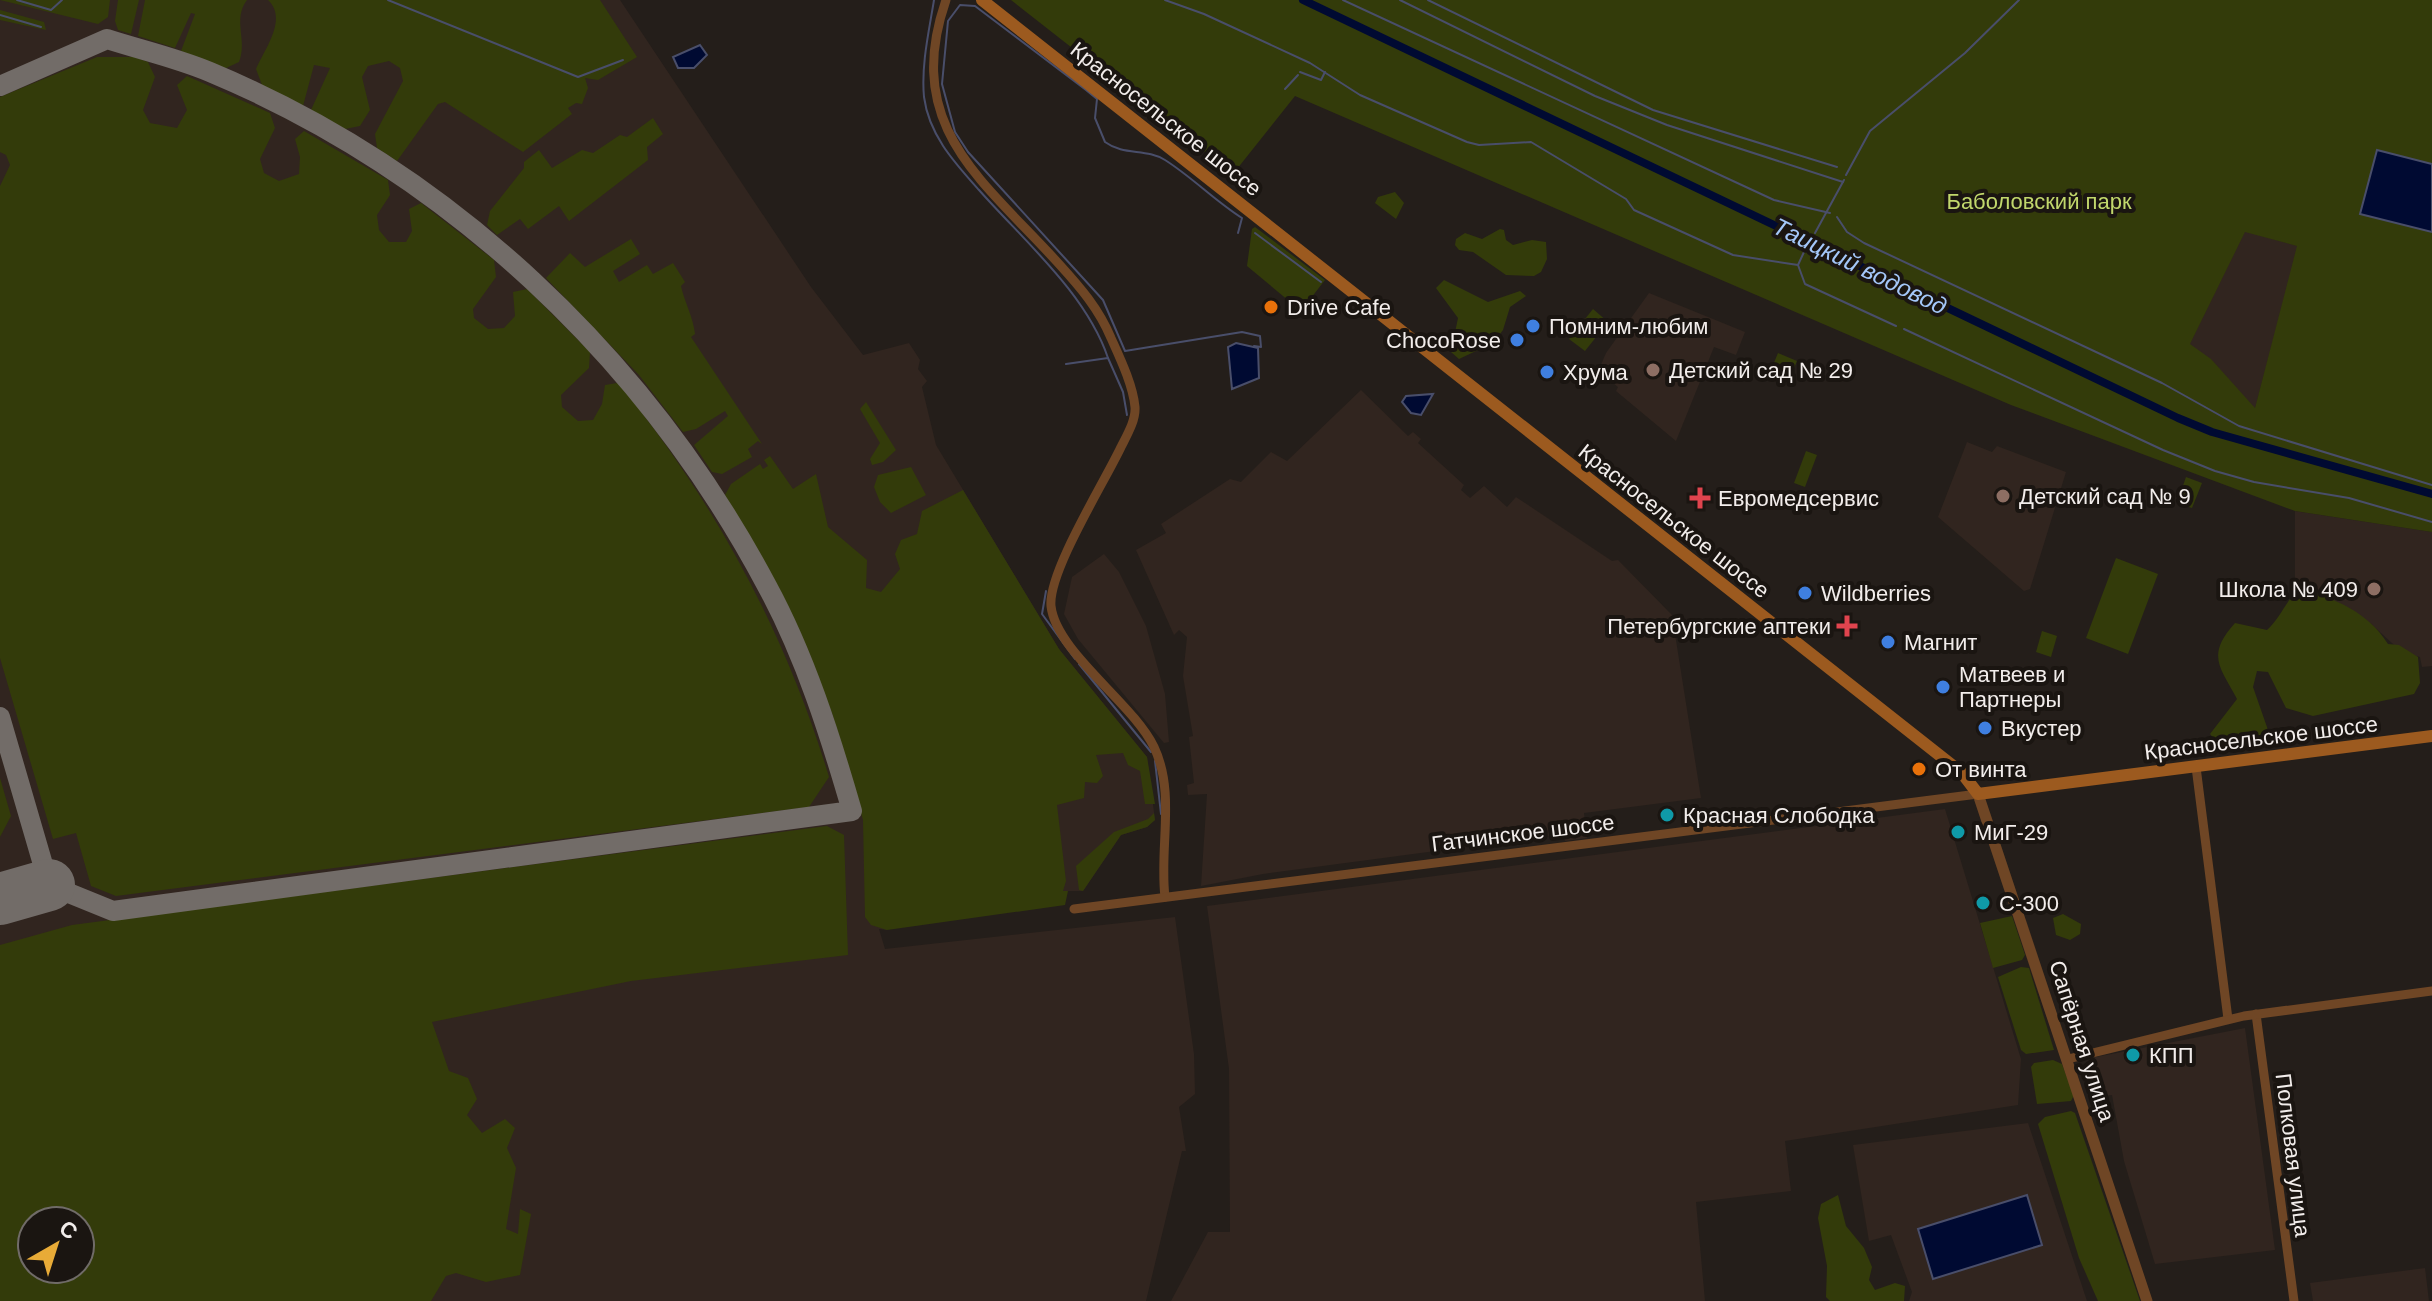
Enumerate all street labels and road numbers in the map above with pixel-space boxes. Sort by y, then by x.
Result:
street label: Красносельское шоссе [1066,37,1266,201]
street label: Красносельское шоссе [1574,439,1774,603]
street label: Красносельское шоссе [2143,711,2379,765]
street label: Гатчинское шоссе [1430,809,1616,857]
street label: Сапёрная улица [2044,957,2120,1125]
street label: Полковая улица [2271,1072,2316,1239]

